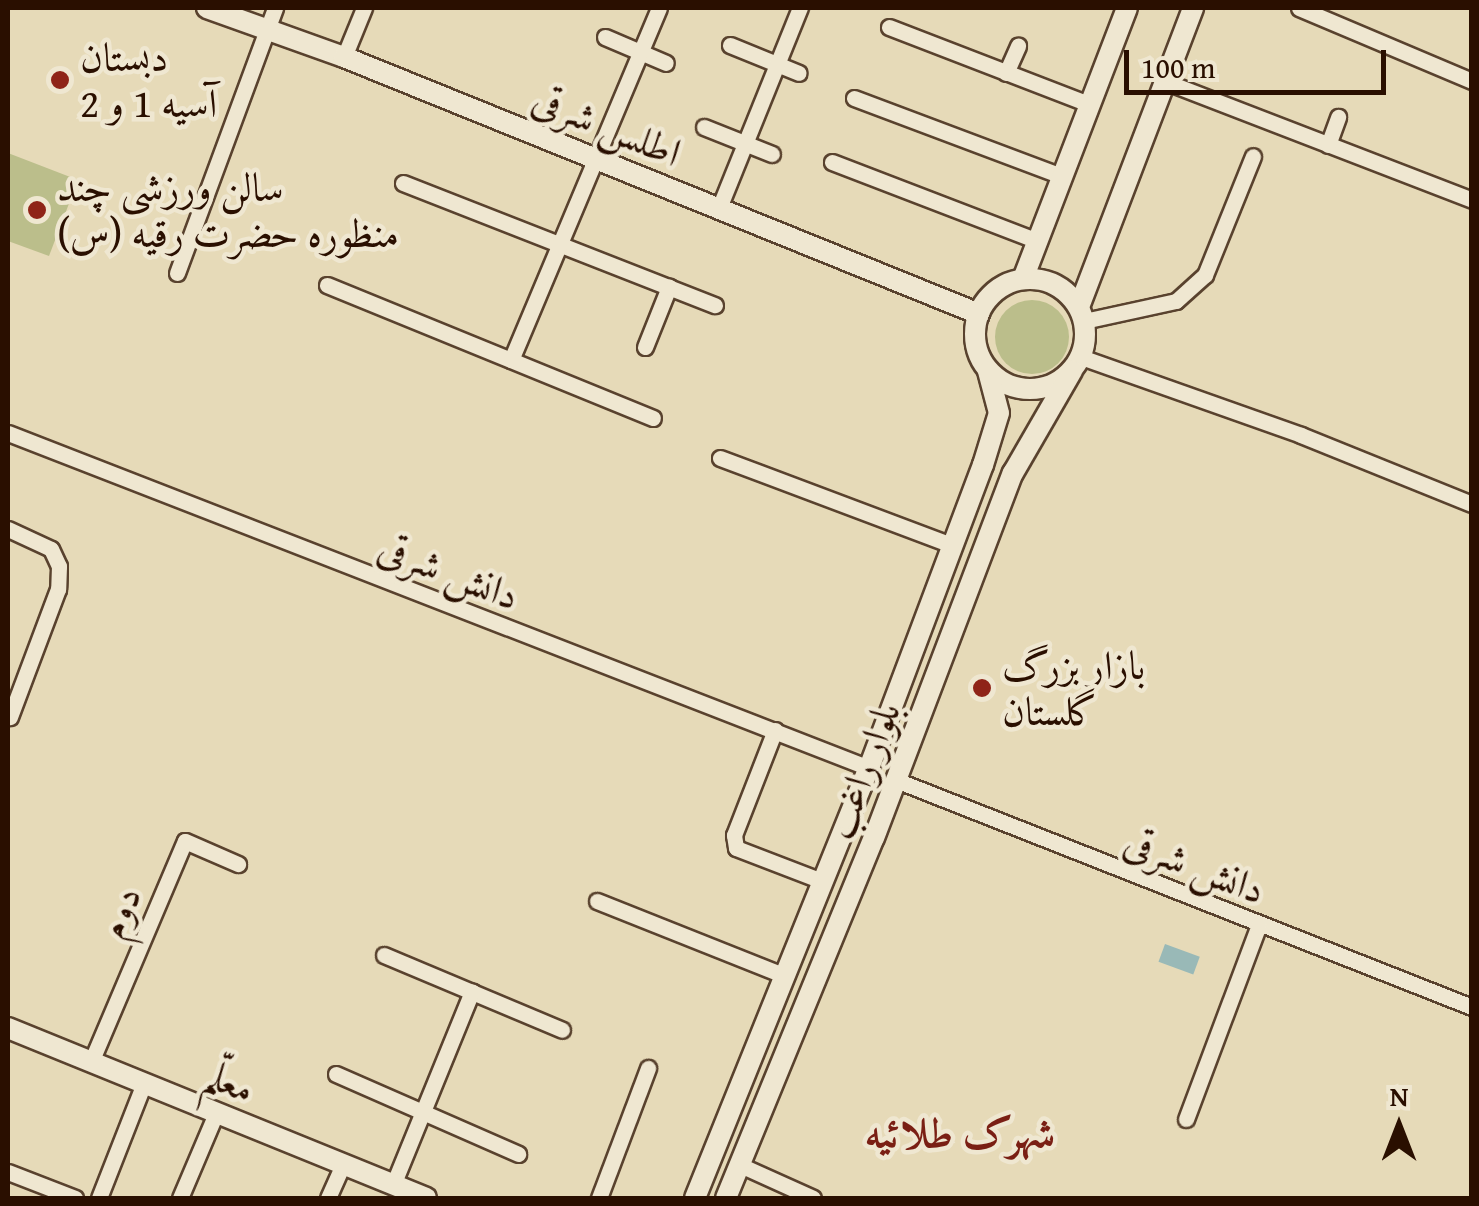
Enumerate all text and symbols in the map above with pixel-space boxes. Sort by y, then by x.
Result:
scale bar [1129,30,1392,92]
place label: دبستان آسیه 1 و 2 [80,33,217,127]
text: 100 m [1141,45,1215,89]
marker: دبستان آسیه 1 و 2 [49,69,71,91]
street label: اطلس شرقی [526,74,688,176]
place label: سالن ورزشی چند منظوره حضرت رقیه (س) [57,163,399,257]
marker: سالن ورزشی چند منظوره حضرت رقیه (س) [26,199,48,221]
street label: دانش شرقی [372,522,526,620]
place label: بازار بزرگ گلستان [1002,641,1145,735]
marker: بازار بزرگ گلستان [971,677,993,699]
street label: بلوار راغب [814,695,910,845]
street label: دانش شرقی [1118,816,1272,914]
street label: دوم [87,879,151,945]
street label: معلّم [198,1049,262,1113]
text: N [1390,1075,1408,1116]
north arrow [1349,1076,1449,1176]
district label: شهرک طلائیه [865,1107,1055,1157]

